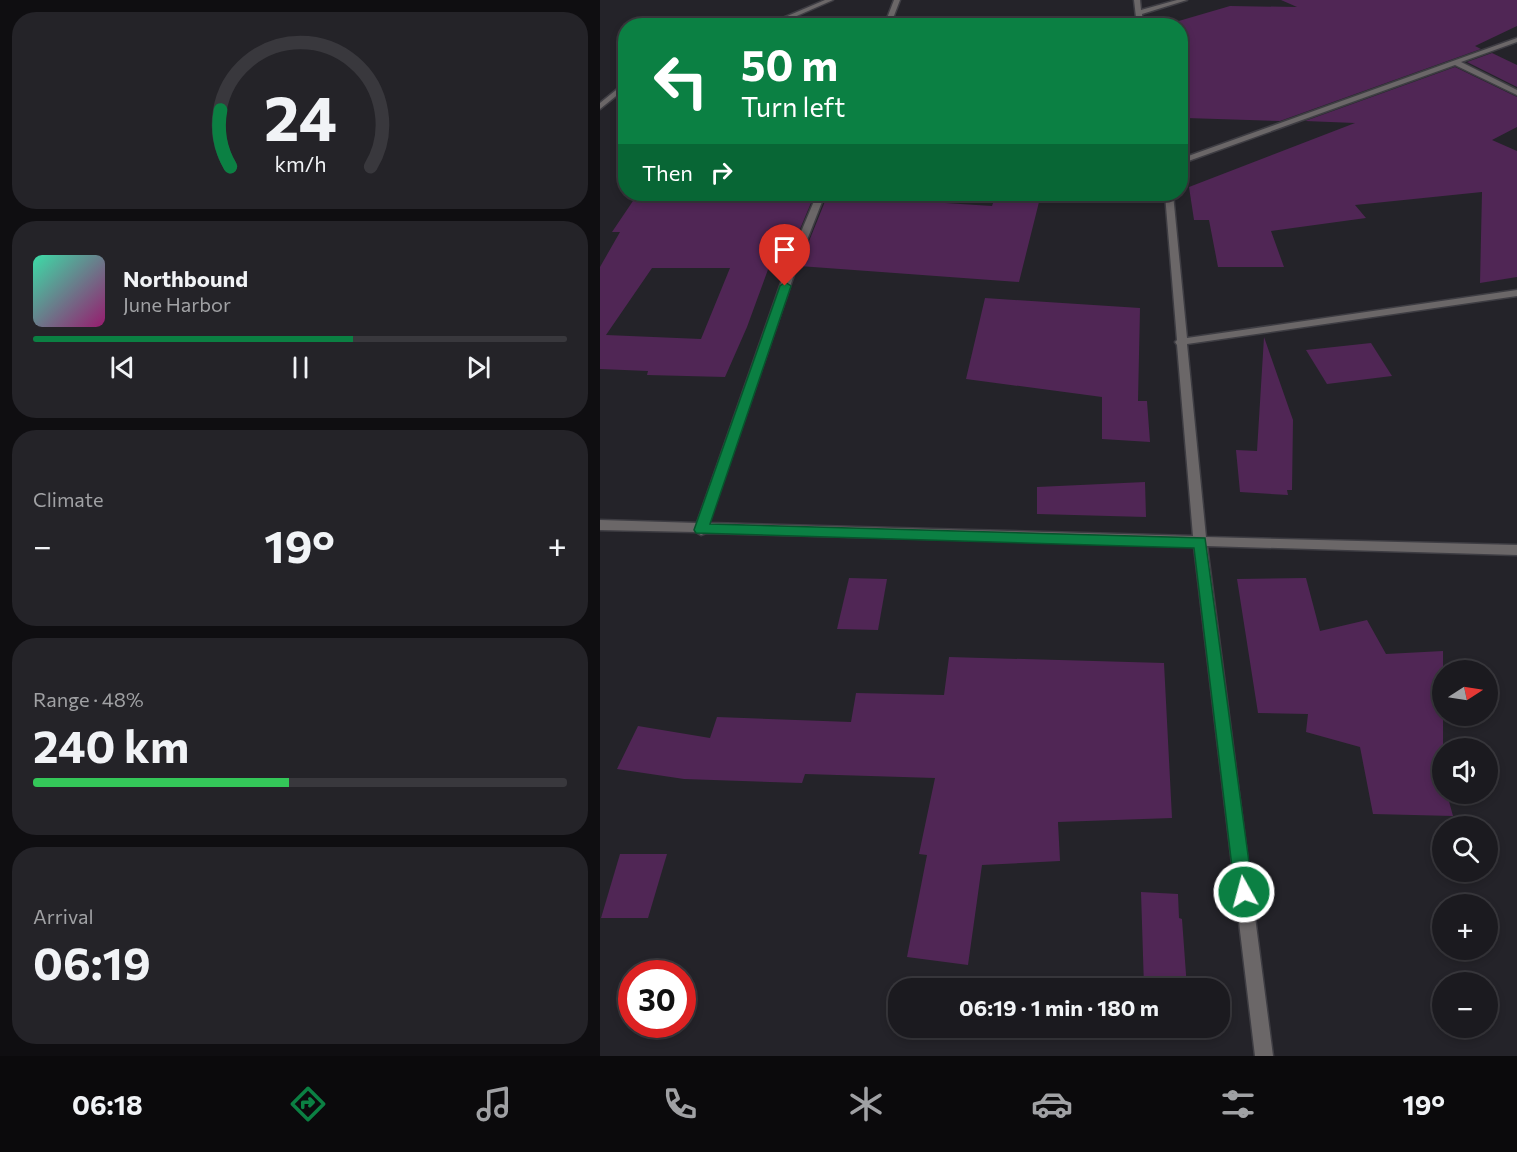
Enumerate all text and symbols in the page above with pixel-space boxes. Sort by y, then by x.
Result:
text: 50 m [741,38,838,90]
icon: left [642,42,720,120]
text: 24 [264,79,336,155]
text: Turn left [741,90,845,123]
text: km/h [274,151,326,177]
icon: right [705,156,738,189]
text: Then [642,159,693,186]
pin [759,224,810,286]
icon: arrive [768,233,801,266]
text: Northbound [123,265,248,292]
text: June Harbor [123,292,231,316]
icon: previous [106,351,139,384]
icon: pause [284,351,317,384]
icon: next [462,351,495,384]
text: Climate [33,487,103,511]
text: 19° [264,517,335,572]
text: − [33,524,52,565]
text: + [548,524,567,565]
north arrow [1432,660,1498,726]
map controls [1432,660,1498,1038]
text: Range · 48% [33,687,144,711]
text: 240 km [33,717,189,772]
button: sound [1432,738,1498,804]
button: search [1432,816,1498,882]
position arrow [1212,860,1276,924]
button: + [1432,894,1498,960]
text: Arrival [33,904,94,928]
text: 06:19 [33,934,151,989]
speed limit sign: 30 [618,960,696,1038]
button: − [1432,972,1498,1038]
text: 06:19 · 1 min · 180 m [959,994,1159,1021]
icon: directions [287,1083,329,1125]
icon: music [473,1083,515,1125]
icon: phone [659,1083,701,1125]
icon: climate [845,1083,887,1125]
icon: car [1031,1083,1073,1125]
icon: filters [1217,1083,1259,1125]
text: 06:18 [72,1088,143,1121]
text: 19° [1403,1088,1445,1121]

